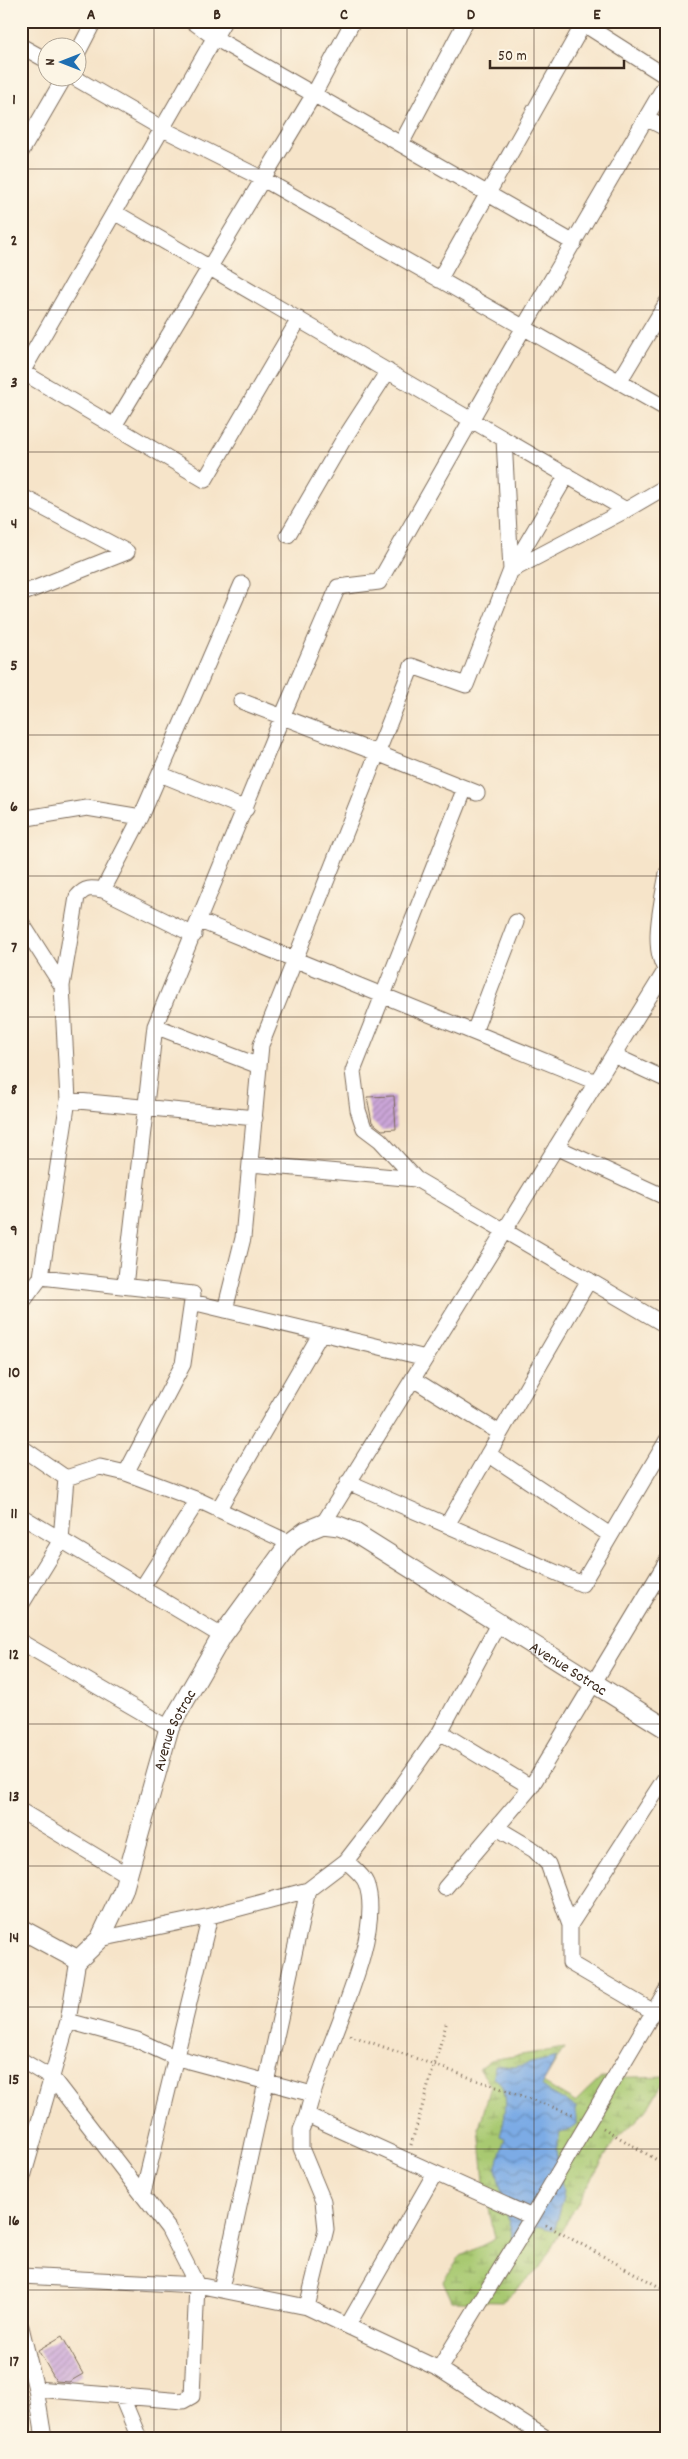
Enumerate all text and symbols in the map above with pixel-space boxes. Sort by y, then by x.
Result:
text: A [87,4,96,27]
text: B [213,4,221,27]
text: C [340,4,348,27]
text: D [467,4,476,27]
text: E [593,4,601,27]
north arrow [38,38,88,88]
scale bar [490,38,624,70]
text: 50 m [498,46,527,68]
text: N [41,58,61,65]
text: 1 [12,89,16,112]
text: 2 [11,230,18,253]
text: 3 [10,372,18,395]
text: 4 [11,513,17,536]
text: 5 [10,655,18,678]
text: 6 [10,796,18,819]
text: 7 [11,937,17,960]
text: 8 [11,1079,18,1102]
text: 9 [10,1220,18,1243]
text: 10 [8,1362,20,1385]
text: 11 [10,1503,18,1526]
street label: Avenue Sotrac [524,1636,611,1703]
text: 12 [9,1644,19,1667]
street label: Avenue Sotrac [148,1686,203,1774]
text: 13 [9,1786,19,1809]
text: 14 [9,1927,19,1950]
text: 15 [9,2069,19,2092]
text: 16 [8,2210,20,2233]
text: 17 [9,2351,19,2374]

